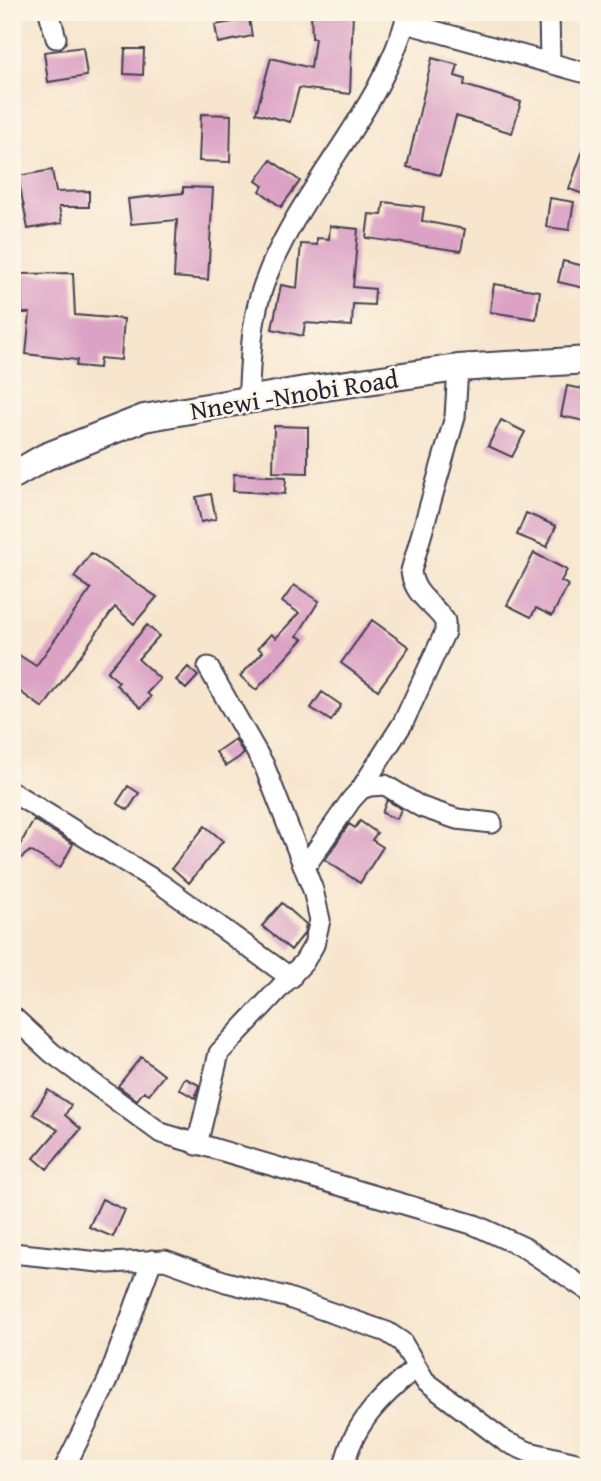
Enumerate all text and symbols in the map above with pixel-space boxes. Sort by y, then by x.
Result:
street label: Nnewi -Nnobi Road [187,358,401,430]

